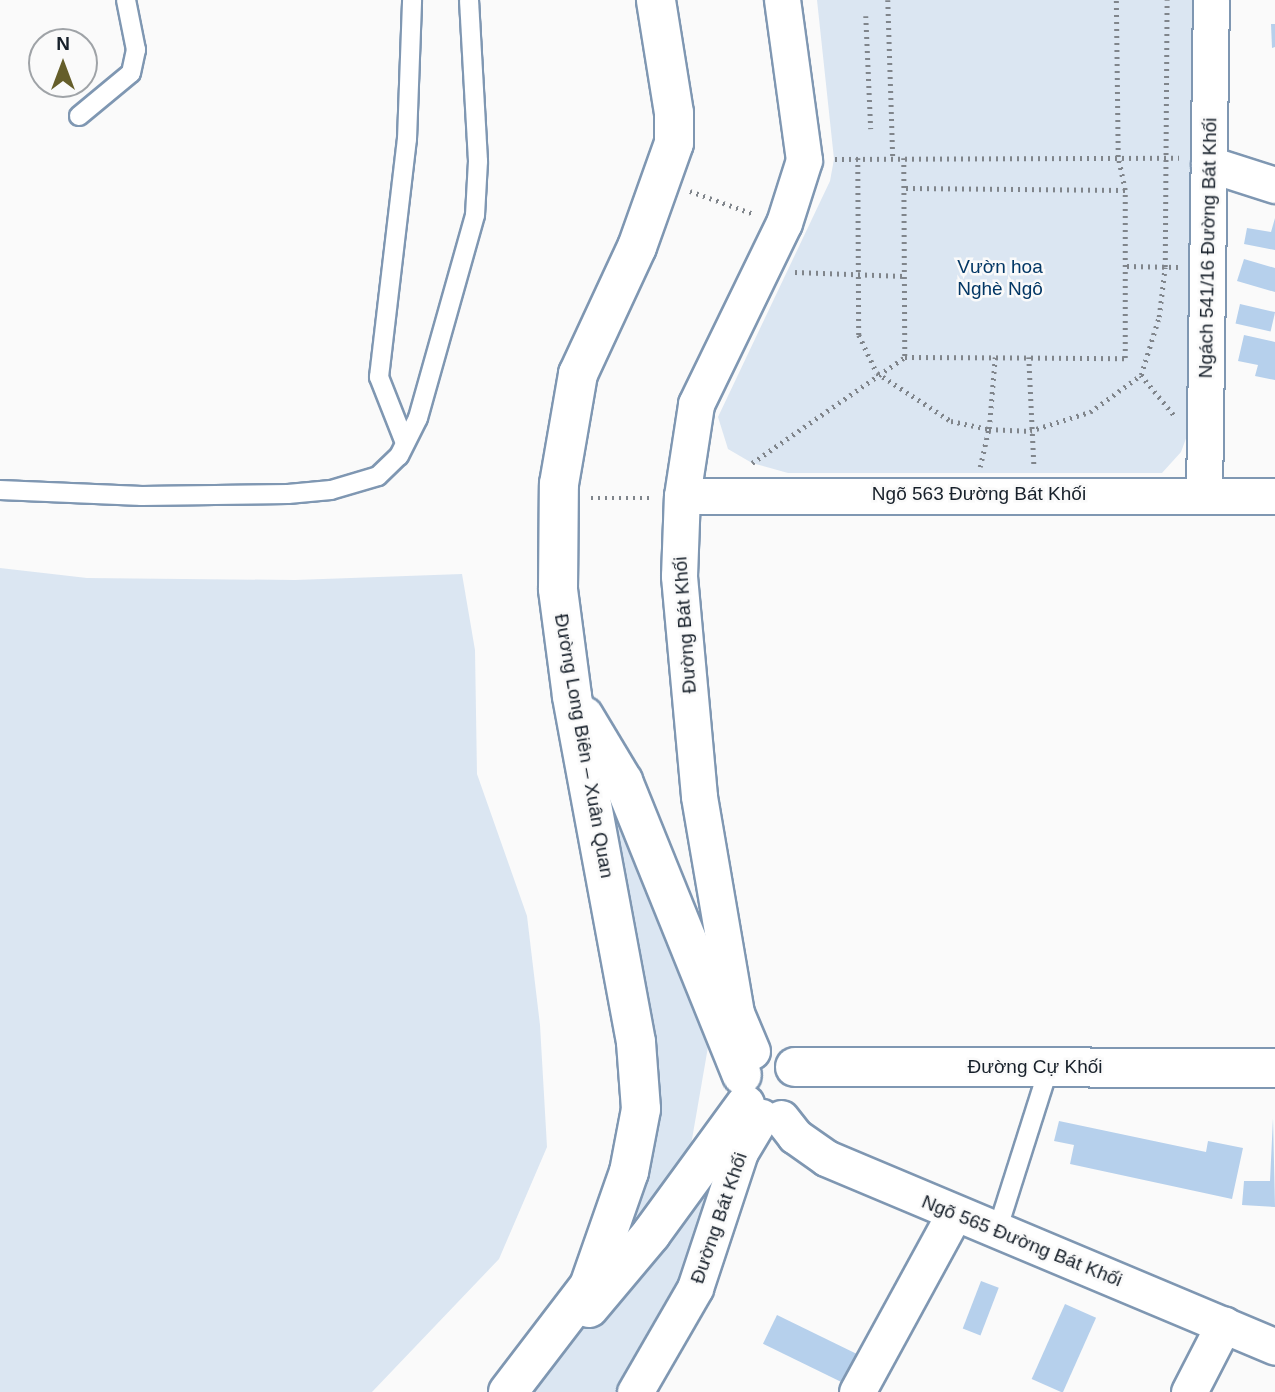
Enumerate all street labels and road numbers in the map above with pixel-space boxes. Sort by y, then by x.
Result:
street label: Ngách 541/16 Đường Bát Khối [1194,117,1222,379]
street label: Ngõ 563 Đường Bát Khối [872,483,1086,505]
street label: Đường Bát Khối [669,556,701,694]
street label: Đường Long Biên – Xuân Quan [549,612,619,880]
street label: Đường Cự Khối [967,1056,1103,1078]
street label: Đường Bát Khối [686,1149,752,1287]
street label: Ngõ 565 Đường Bát Khối [918,1190,1126,1292]

